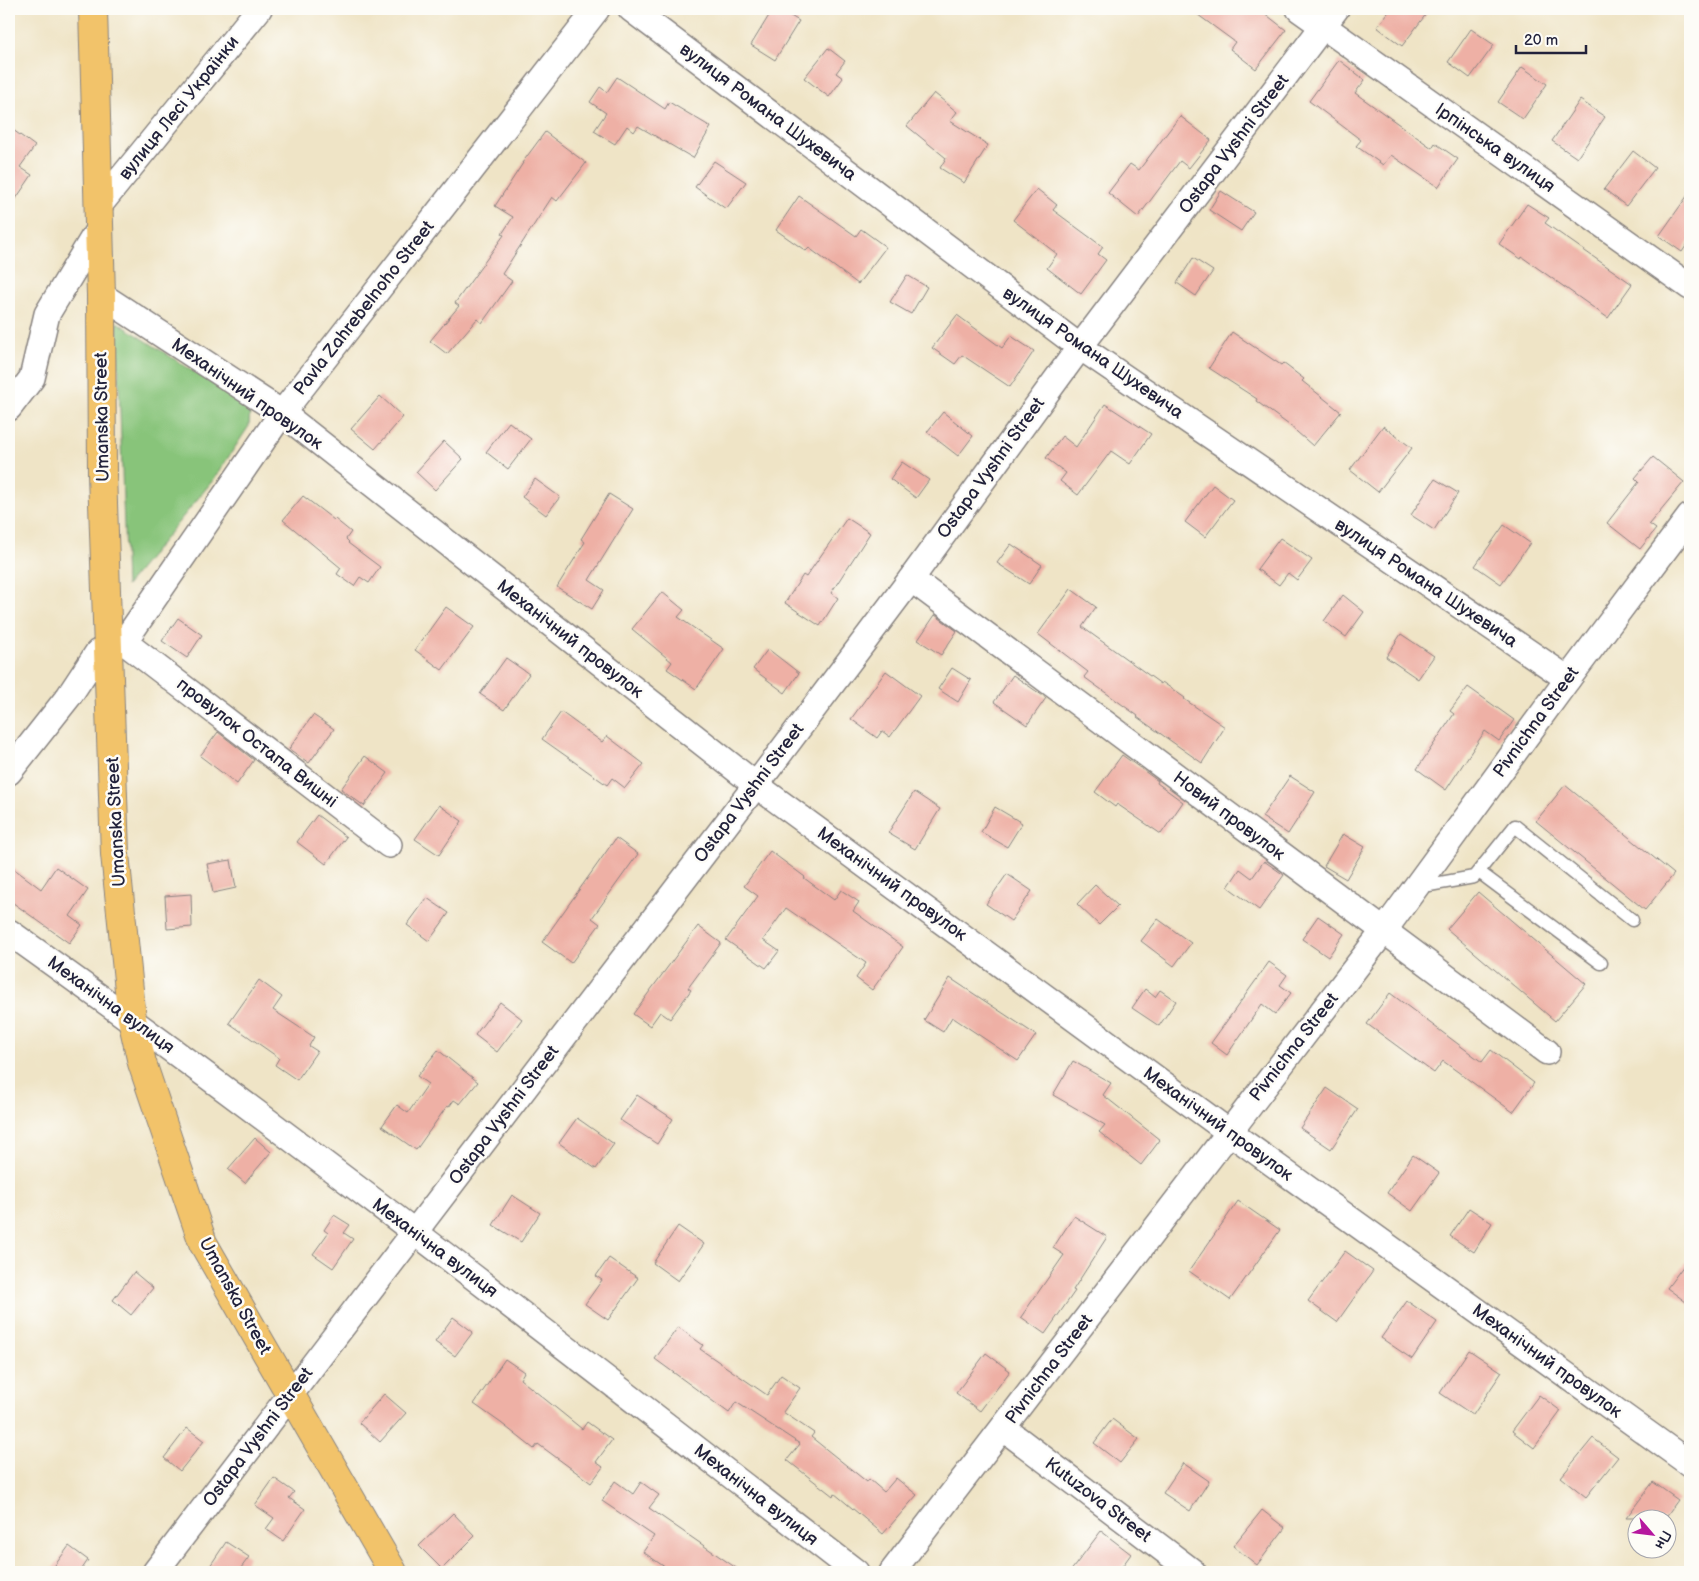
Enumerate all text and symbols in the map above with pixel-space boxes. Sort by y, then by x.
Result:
scale bar [1516,22,1586,54]
text: 20 m [1524,31,1558,50]
street label: вулиця Лесі Українки [114,32,244,184]
street label: вулиця Романа Шухевича [676,39,861,185]
street label: Ostapa Vyshni Street [1175,70,1294,218]
street label: Ірпінська вулиця [1431,99,1559,197]
street label: Pavla Zahrebelnoho Street [289,216,439,399]
street label: вулиця Романа Шухевича [999,283,1188,424]
street label: Механічний провулок [167,334,327,454]
street label: Umanska Street [90,351,114,482]
street label: Ostapa Vyshni Street [933,393,1049,543]
street label: вулиця Романа Шухевича [1331,514,1522,652]
street label: Механічний провулок [493,575,648,703]
street label: Pivnichna Street [1489,662,1583,781]
street label: провулок Остапа Вишні [172,674,342,812]
street label: Ostapa Vyshni Street [690,719,809,867]
street label: Umanska Street [102,756,130,887]
street label: Новий провулок [1169,767,1289,865]
street label: Механічний провулок [813,823,971,946]
street label: Механічна вулиця [43,952,179,1058]
street label: Pivnichna Street [1245,988,1343,1105]
street label: Ostapa Vyshni Street [445,1041,564,1189]
street label: Механічний провулок [1139,1063,1297,1186]
street label: Механічна вулиця [368,1194,502,1302]
street label: Umanska Street [194,1234,276,1358]
street label: Механічний провулок [1468,1300,1626,1423]
street label: Pivnichna Street [1001,1310,1097,1428]
street label: Ostapa Vyshni Street [199,1363,318,1511]
street label: Механічна вулиця [690,1440,822,1550]
street label: Kutuzova Street [1041,1453,1156,1547]
north arrow [1626,1508,1676,1558]
text: Пн [1651,1528,1675,1552]

